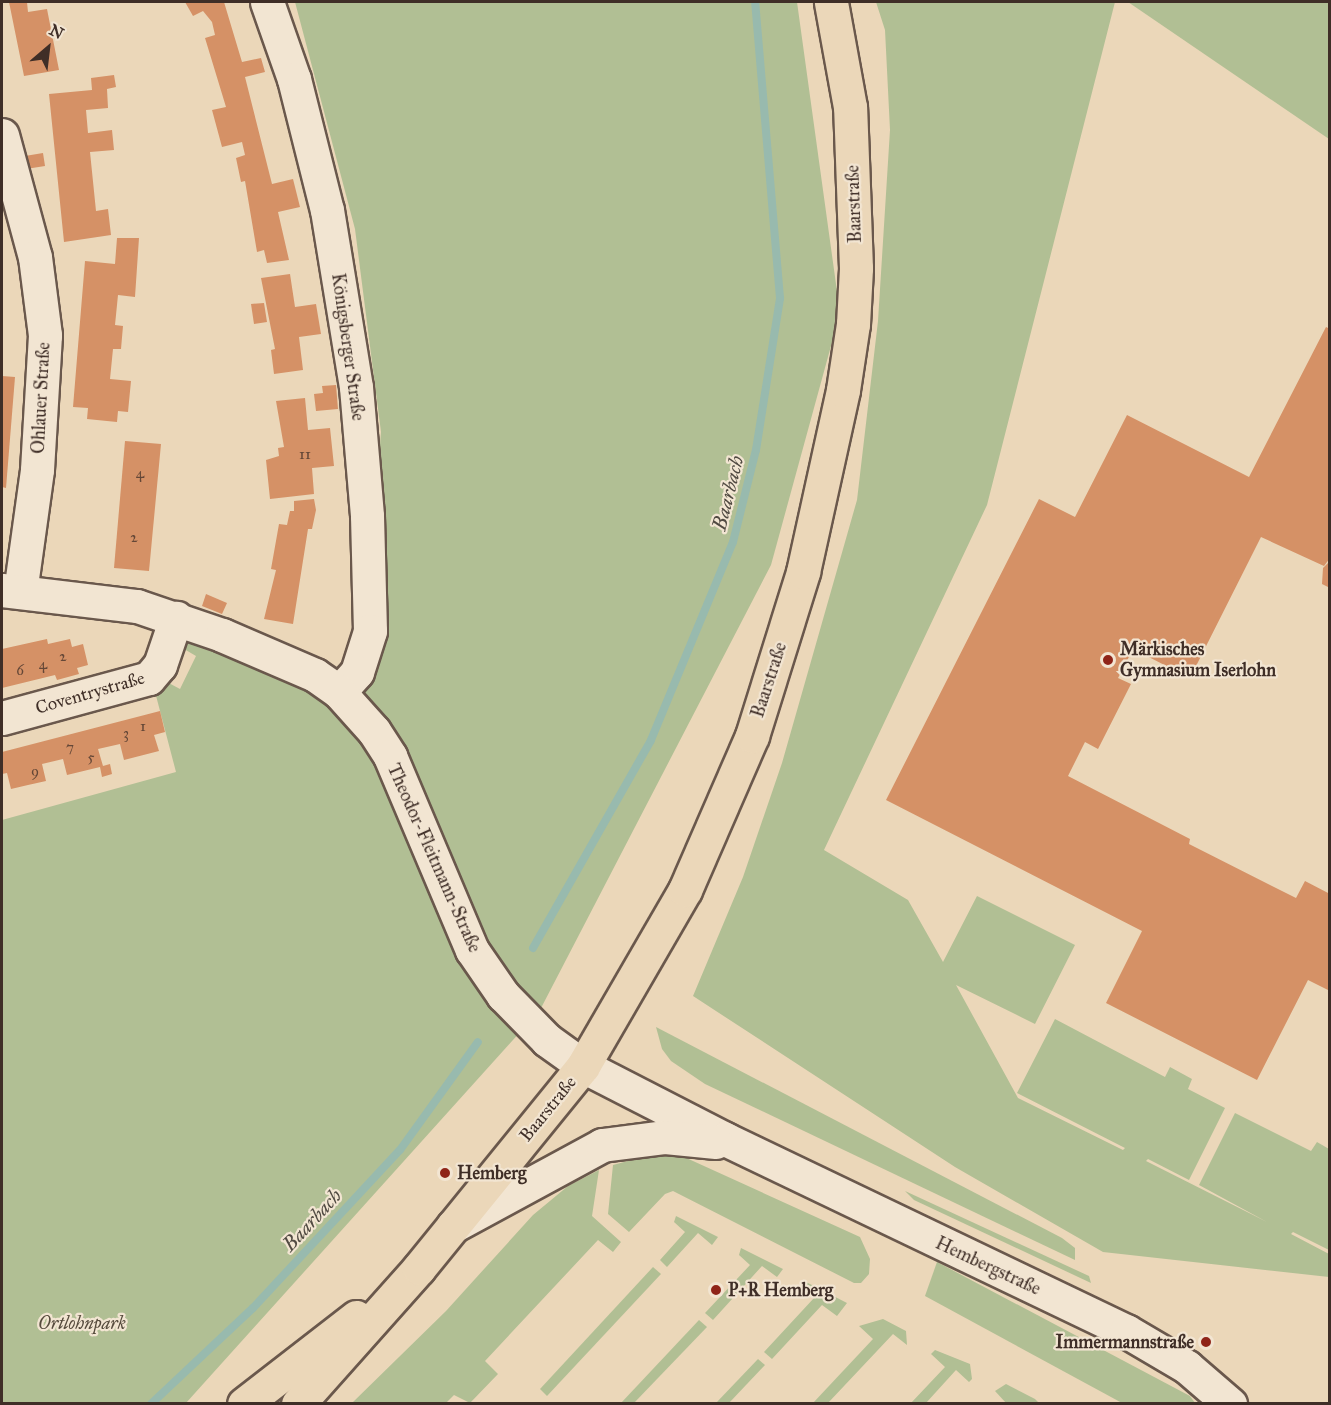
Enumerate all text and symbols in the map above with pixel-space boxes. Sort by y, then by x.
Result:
north arrow [18,18,78,78]
text: N [46,20,67,43]
street label: Baarstraße [842,165,866,243]
street label: Königsberger Straße [327,272,369,422]
street label: Ohlauer Straße [27,342,55,454]
house number: 11 [299,446,311,464]
water label: Baarbach [707,453,749,533]
house number: 4 [136,465,144,483]
house number: 2 [130,529,138,547]
place label: Märkisches Gymnasium Iserlohn [1120,639,1276,682]
street label: Baarstraße [747,640,791,720]
house number: 2 [59,648,67,666]
marker: Märkisches Gymnasium Iserlohn [1101,653,1115,667]
house number: 4 [39,656,47,674]
house number: 6 [16,662,24,680]
street label: Coventrystraße [33,667,147,719]
house number: 1 [140,718,146,736]
house number: 3 [123,725,129,743]
house number: 7 [66,739,74,757]
house number: 5 [88,749,94,767]
street label: Theodor-Fleitmann-Straße [383,760,485,956]
house number: 9 [31,763,39,781]
street label: Baarstraße [515,1072,581,1146]
place label: Hemberg [457,1162,526,1184]
marker: Hemberg [438,1166,452,1180]
water label: Baarbach [277,1184,347,1256]
street label: Hembergstraße [932,1232,1044,1300]
place label: P+R Hemberg [728,1279,833,1301]
marker: P+R Hemberg [709,1283,723,1297]
park label: Ortlohnpark [38,1312,126,1334]
place label: Immermannstraße [1056,1331,1194,1353]
marker: Immermannstraße [1199,1335,1213,1349]

